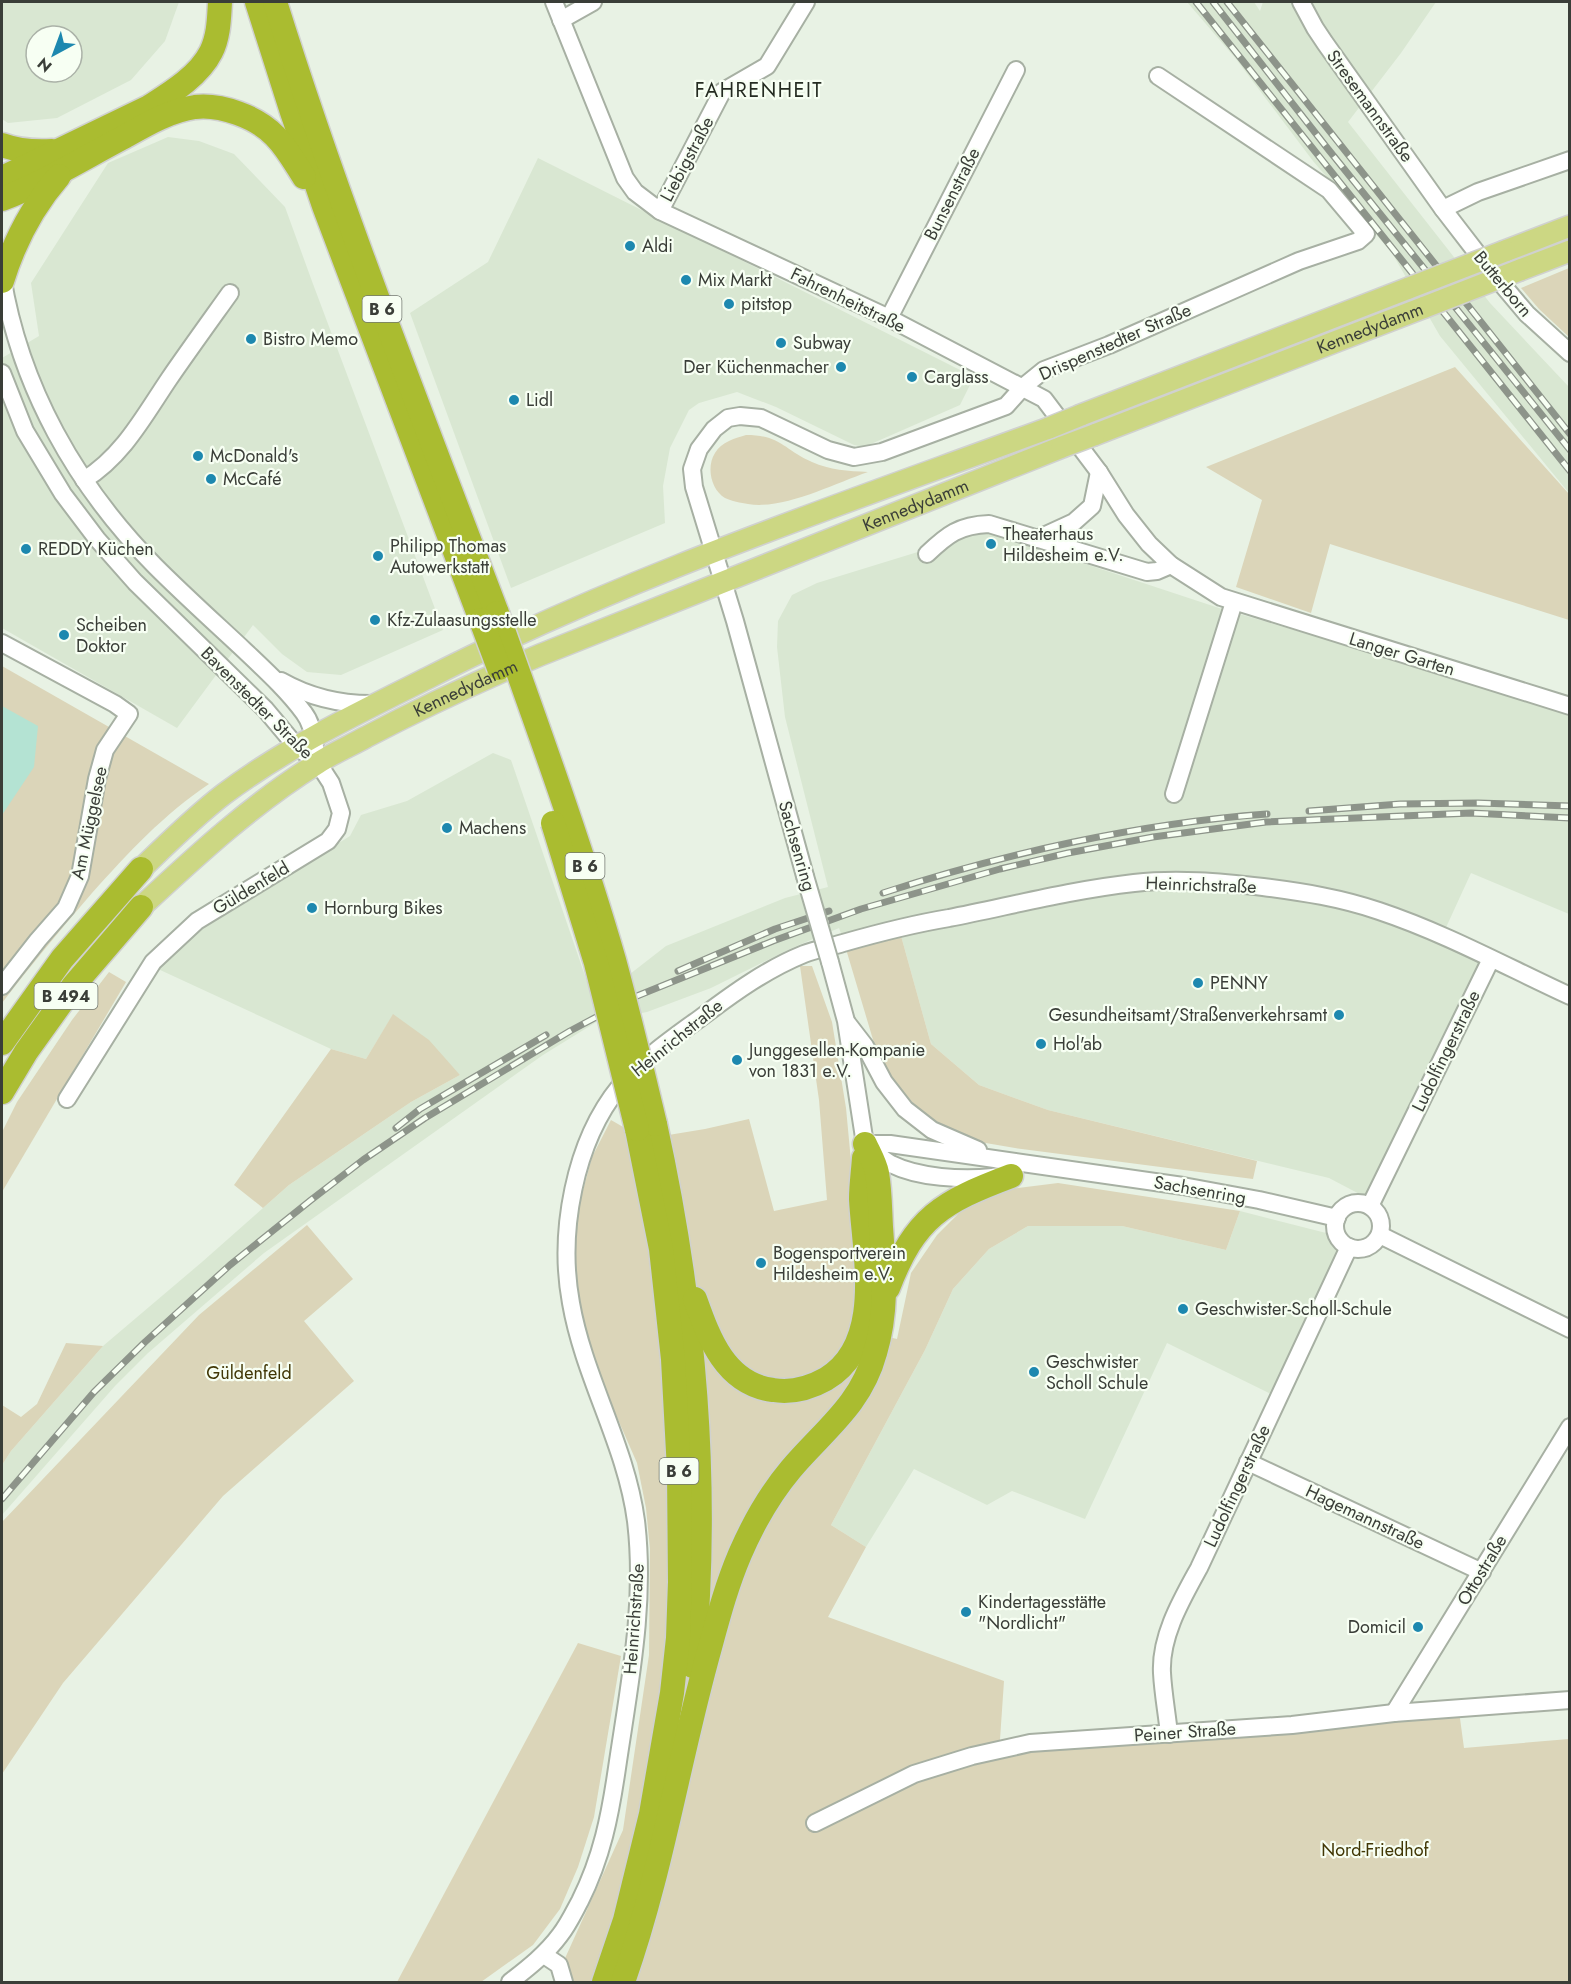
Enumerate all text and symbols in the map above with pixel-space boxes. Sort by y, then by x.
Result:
north arrow [24,24,84,84]
street label: Stresemannstraße [1320,44,1420,168]
text: N [32,52,57,78]
district label: FAHRENHEIT [695,76,823,105]
street label: Liebigstraße [654,112,720,206]
street label: Bunsenstraße [918,143,986,245]
place label: Aldi [642,233,673,259]
marker: Aldi [623,239,637,253]
street label: Butterborn [1468,245,1538,323]
street label: Fahrenheitstraße [786,261,910,339]
place label: Mix Markt [698,267,773,293]
marker: Mix Markt [679,273,693,287]
place label: pitstop [741,291,792,317]
road number: B 6 [362,296,401,322]
street label: Kennedydamm [1313,296,1427,361]
marker: pitstop [722,297,736,311]
street label: Drispenstedter Straße [1035,297,1195,387]
place label: Bistro Memo [263,326,358,352]
place label: Subway [793,330,851,356]
marker: Bistro Memo [244,332,258,346]
marker: Subway [774,336,788,350]
place label: Der Küchenmacher [683,354,830,380]
marker: Der Küchenmacher [834,360,848,374]
place label: Carglass [924,364,988,390]
marker: Carglass [905,370,919,384]
place label: Lidl [526,387,553,413]
marker: Lidl [507,393,521,407]
place label: McDonald's [210,443,298,469]
marker: McDonald's [191,449,205,463]
place label: McCafé [223,466,282,492]
marker: McCafé [204,472,218,486]
street label: Kennedydamm [859,472,973,538]
place label: Theaterhaus Hildesheim e.V. [1003,521,1124,568]
place label: Philipp Thomas Autowerkstatt [390,533,506,580]
place label: REDDY Küchen [38,536,154,562]
marker: Theaterhaus Hildesheim e.V. [984,537,998,551]
marker: REDDY Küchen [19,542,33,556]
marker: Philipp Thomas Autowerkstatt [371,549,385,563]
place label: Kfz-Zulaasungsstelle [387,607,537,633]
place label: Scheiben Doktor [76,612,147,659]
marker: Kfz-Zulaasungsstelle [368,613,382,627]
street label: Langer Garten [1346,626,1458,682]
marker: Scheiben Doktor [57,628,71,642]
street label: Bavenstedter Straße [195,641,319,765]
street label: Kennedydamm [409,653,522,724]
street label: Am Müggelsee [64,764,114,882]
street label: Sachsenring [772,798,822,894]
place label: Machens [459,815,526,841]
marker: Machens [440,821,454,835]
road number: B 6 [566,853,604,879]
street label: Güldenfeld [208,855,294,921]
street label: Heinrichstraße [1145,870,1257,900]
place label: Hornburg Bikes [324,895,443,921]
marker: Hornburg Bikes [305,901,319,915]
place label: PENNY [1210,970,1269,996]
marker: PENNY [1191,976,1205,990]
road number: B 494 [34,983,98,1009]
street label: Ludolfingerstraße [1405,986,1487,1116]
street label: Heinrichstraße [626,993,728,1083]
place label: Gesundheitsamt/Straßenverkehrsamt [1048,1002,1328,1028]
marker: Gesundheitsamt/Straßenverkehrsamt [1332,1008,1346,1022]
place label: Hol'ab [1053,1031,1102,1057]
place label: Junggesellen-Kompanie von 1831 e.V. [747,1037,925,1084]
marker: Hol'ab [1034,1037,1048,1051]
marker: Junggesellen-Kompanie von 1831 e.V. [730,1053,744,1067]
street label: Sachsenring [1152,1169,1248,1211]
place label: Bogensportverein Hildesheim e.V. [773,1240,906,1287]
marker: Bogensportverein Hildesheim e.V. [754,1256,768,1270]
place label: Geschwister-Scholl-Schule [1195,1296,1392,1322]
marker: Geschwister-Scholl-Schule [1176,1302,1190,1316]
place label: Geschwister Scholl Schule [1046,1349,1148,1396]
park label: Güldenfeld [206,1360,292,1386]
marker: Geschwister Scholl Schule [1027,1365,1041,1379]
street label: Ludolfingerstraße [1197,1421,1277,1551]
road number: B 6 [660,1458,698,1484]
street label: Hagemannstraße [1301,1478,1429,1556]
street label: Ottostraße [1451,1530,1513,1610]
street label: Heinrichstraße [617,1563,651,1675]
place label: Kindertagesstätte "Nordlicht" [978,1589,1106,1636]
marker: Kindertagesstätte "Nordlicht" [959,1605,973,1619]
place label: Domicil [1348,1614,1406,1640]
marker: Domicil [1411,1620,1425,1634]
street label: Peiner Straße [1133,1715,1237,1749]
park label: Nord-Friedhof [1321,1837,1430,1863]

